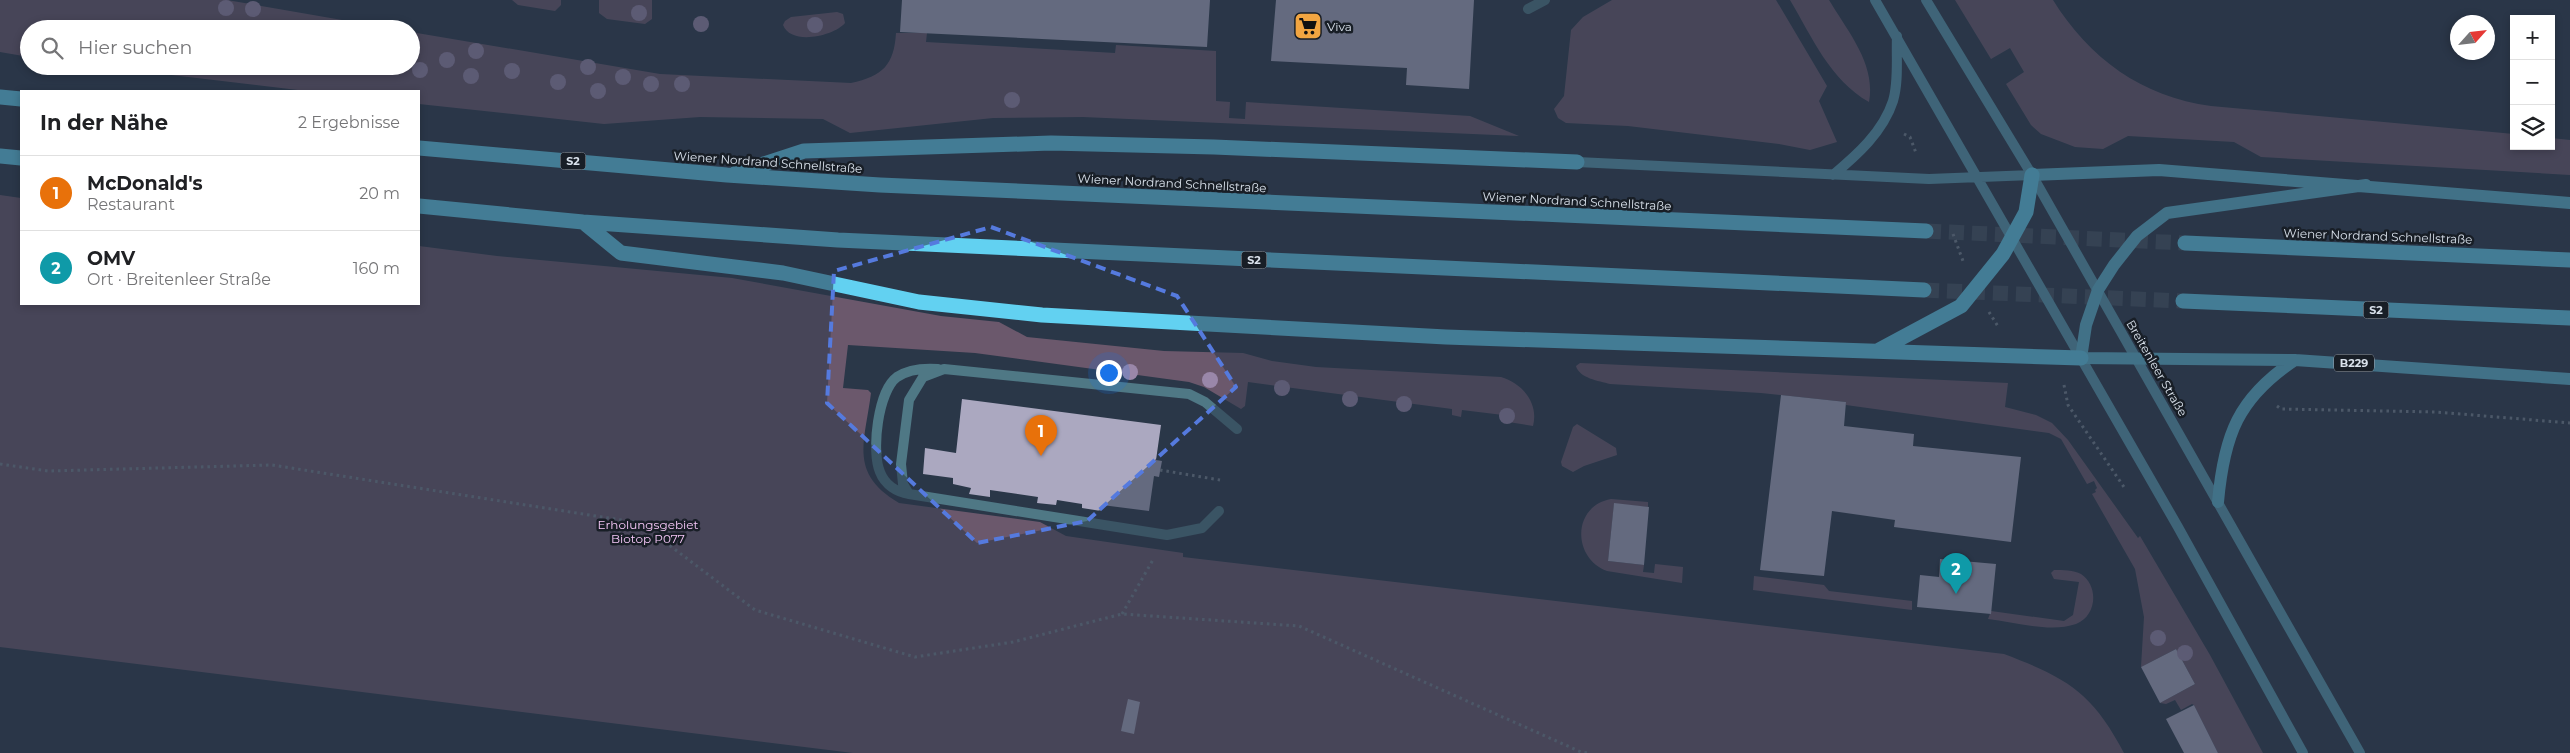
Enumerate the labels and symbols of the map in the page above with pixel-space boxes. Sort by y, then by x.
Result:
supermarket icon: Viva [1293,11,1323,41]
north arrow [2450,15,2495,60]
place label: Viva [1327,19,1352,34]
street label: Wiener Nordrand Schnellstraße [673,148,863,176]
road number: S2 [560,153,586,170]
street label: Wiener Nordrand Schnellstraße [1077,171,1267,195]
street label: Wiener Nordrand Schnellstraße [1482,189,1672,213]
street label: Wiener Nordrand Schnellstraße [2283,225,2473,247]
road number: S2 [1242,252,1266,268]
road number: S2 [2364,302,2388,318]
street label: Breitenleer Straße [2123,317,2191,419]
road number: B229 [2334,354,2374,372]
your location [1096,360,1122,386]
pin: 1 [1025,415,1057,456]
park label: Erholungsgebiet Biotop P077 [598,517,699,546]
pin: 2 [1940,553,1972,594]

